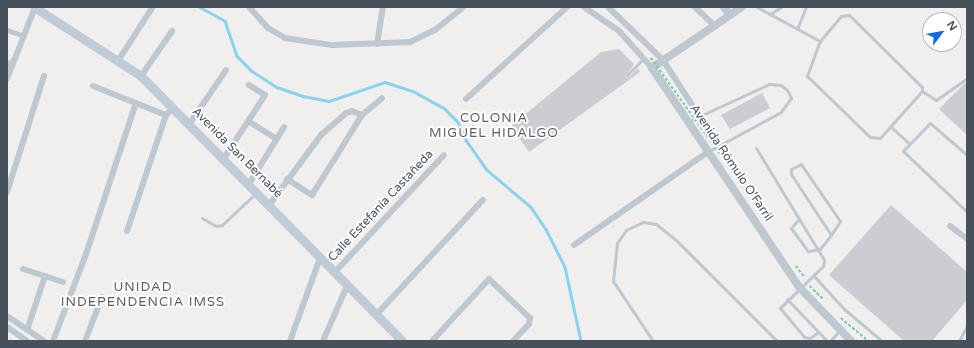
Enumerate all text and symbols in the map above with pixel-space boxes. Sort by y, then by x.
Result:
north arrow [922,12,962,52]
text: N [944,19,960,33]
street label: Avenida Rómulo O'Farril [687,102,775,224]
street label: Avenida San Bernabé [189,105,285,201]
district label: COLONIA MIGUEL HIDALGO [429,111,559,142]
street label: Calle Estefanía Castañeda [325,147,437,265]
district label: UNIDAD INDEPENDENCIA IMSS [61,280,225,311]

